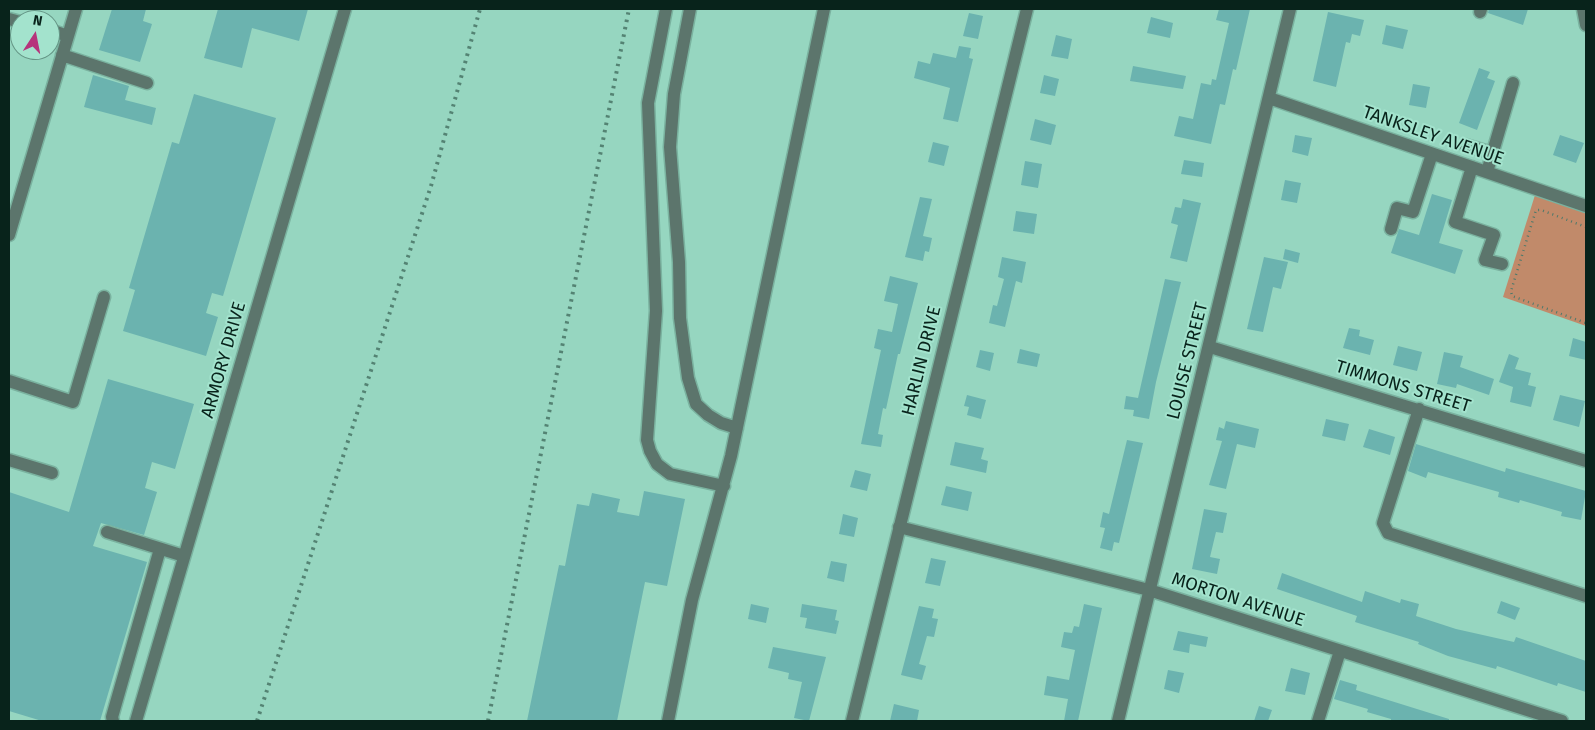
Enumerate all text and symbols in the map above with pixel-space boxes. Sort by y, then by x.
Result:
north arrow [10,10,60,60]
text: N [32,12,44,30]
street label: TANKSLEY AVENUE [1360,102,1506,170]
street label: ARMORY DRIVE [197,299,251,421]
street label: LOUISE STREET [1163,300,1213,422]
street label: HARLIN DRIVE [898,304,946,418]
street label: TIMMONS STREET [1333,356,1473,418]
street label: MORTON AVENUE [1169,568,1307,632]

